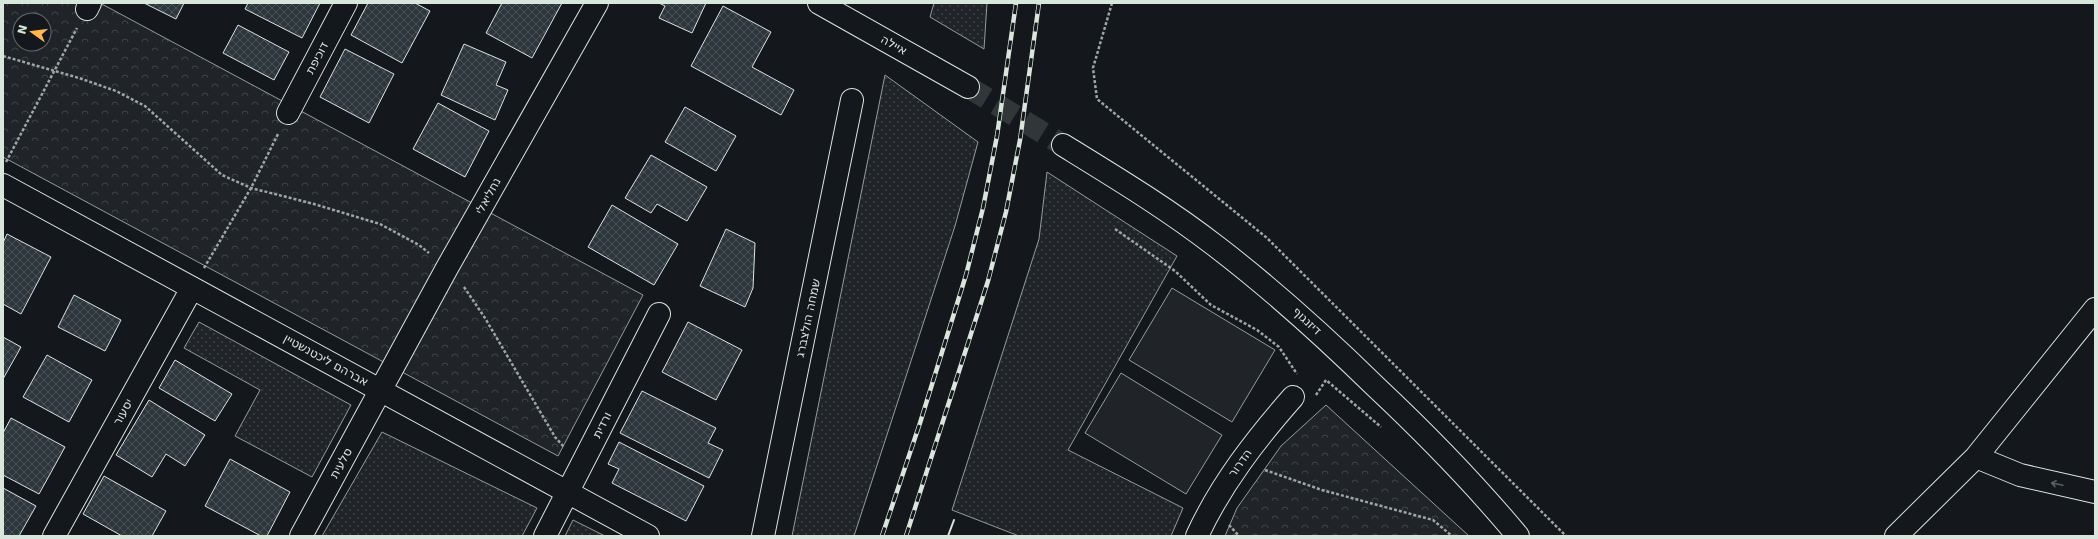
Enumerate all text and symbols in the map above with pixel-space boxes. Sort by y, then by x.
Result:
north arrow [12,12,52,52]
text: N [15,24,30,36]
street label: איילה [878,32,910,58]
street label: דוכיפת [303,39,331,76]
street label: נחליאלי [472,175,504,217]
street label: שמחה הולצברג [793,277,823,359]
street label: דיזנגוף [1290,304,1325,338]
street label: אברהם ליכטנשטיין [281,331,371,389]
street label: יסעור [110,396,136,428]
street label: ורדית [590,410,614,440]
street label: סלעית [327,445,355,481]
street label: הדרור [1225,446,1255,480]
one-way arrow [2051,479,2064,487]

